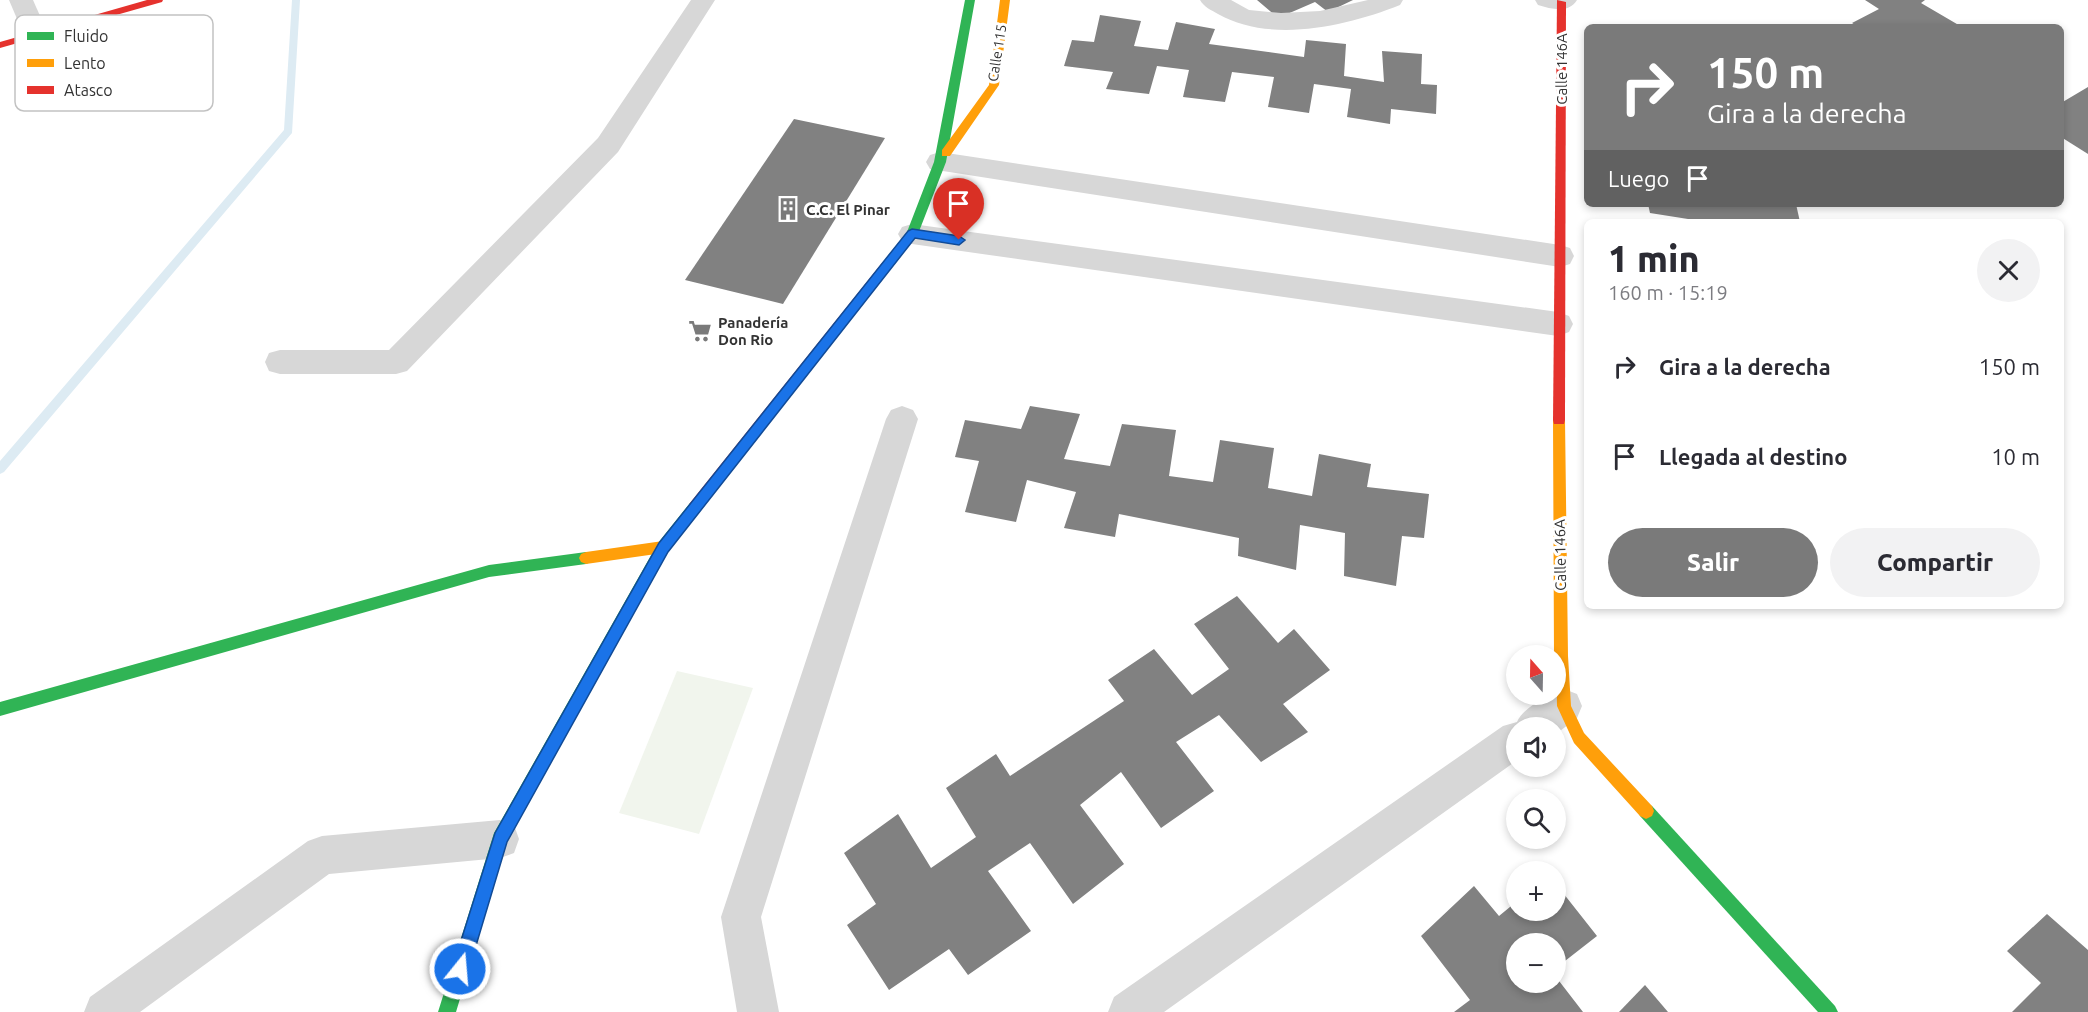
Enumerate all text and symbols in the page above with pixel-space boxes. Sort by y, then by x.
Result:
legend [15,15,213,111]
street label: Calle 115 [985,23,1009,83]
text: Fluido [64,27,108,45]
street label: Calle 146A [1553,33,1570,105]
icon: right [1608,48,1686,126]
text: 150 m [1707,49,1824,96]
text: Lento [64,54,106,72]
text: Atasco [64,81,113,99]
text: Gira a la derecha [1707,98,1907,128]
icon: arrive [1681,162,1714,195]
text: Luego [1608,166,1669,191]
pin [933,178,984,240]
icon: arrive [942,187,975,220]
building icon: C.C. El Pinar [775,196,801,222]
place label: C.C. El Pinar [806,201,891,218]
text: 1 min [1608,238,1700,279]
button: close [1977,239,2040,302]
text: 160 m · 15:19 [1608,281,1728,304]
place label: Panadería Don Rio [718,314,788,348]
supermarket icon: Panadería Don Rio [687,318,713,344]
icon: right [1608,350,1641,383]
text: Gira a la derecha [1659,354,1831,379]
text: 150 m [1979,354,2040,379]
icon: arrive [1608,440,1641,473]
text: Llegada al destino [1659,444,1847,469]
text: 10 m [1991,444,2040,469]
street label: Calle 146A [1551,519,1569,591]
button: Salir [1608,528,1818,597]
button: Compartir [1830,528,2040,597]
north arrow [1506,645,1566,705]
map controls [1506,645,1566,993]
button: sound [1506,717,1566,777]
button: search [1506,789,1566,849]
button: + [1506,861,1566,921]
button: − [1506,933,1566,993]
position arrow [428,937,492,1001]

